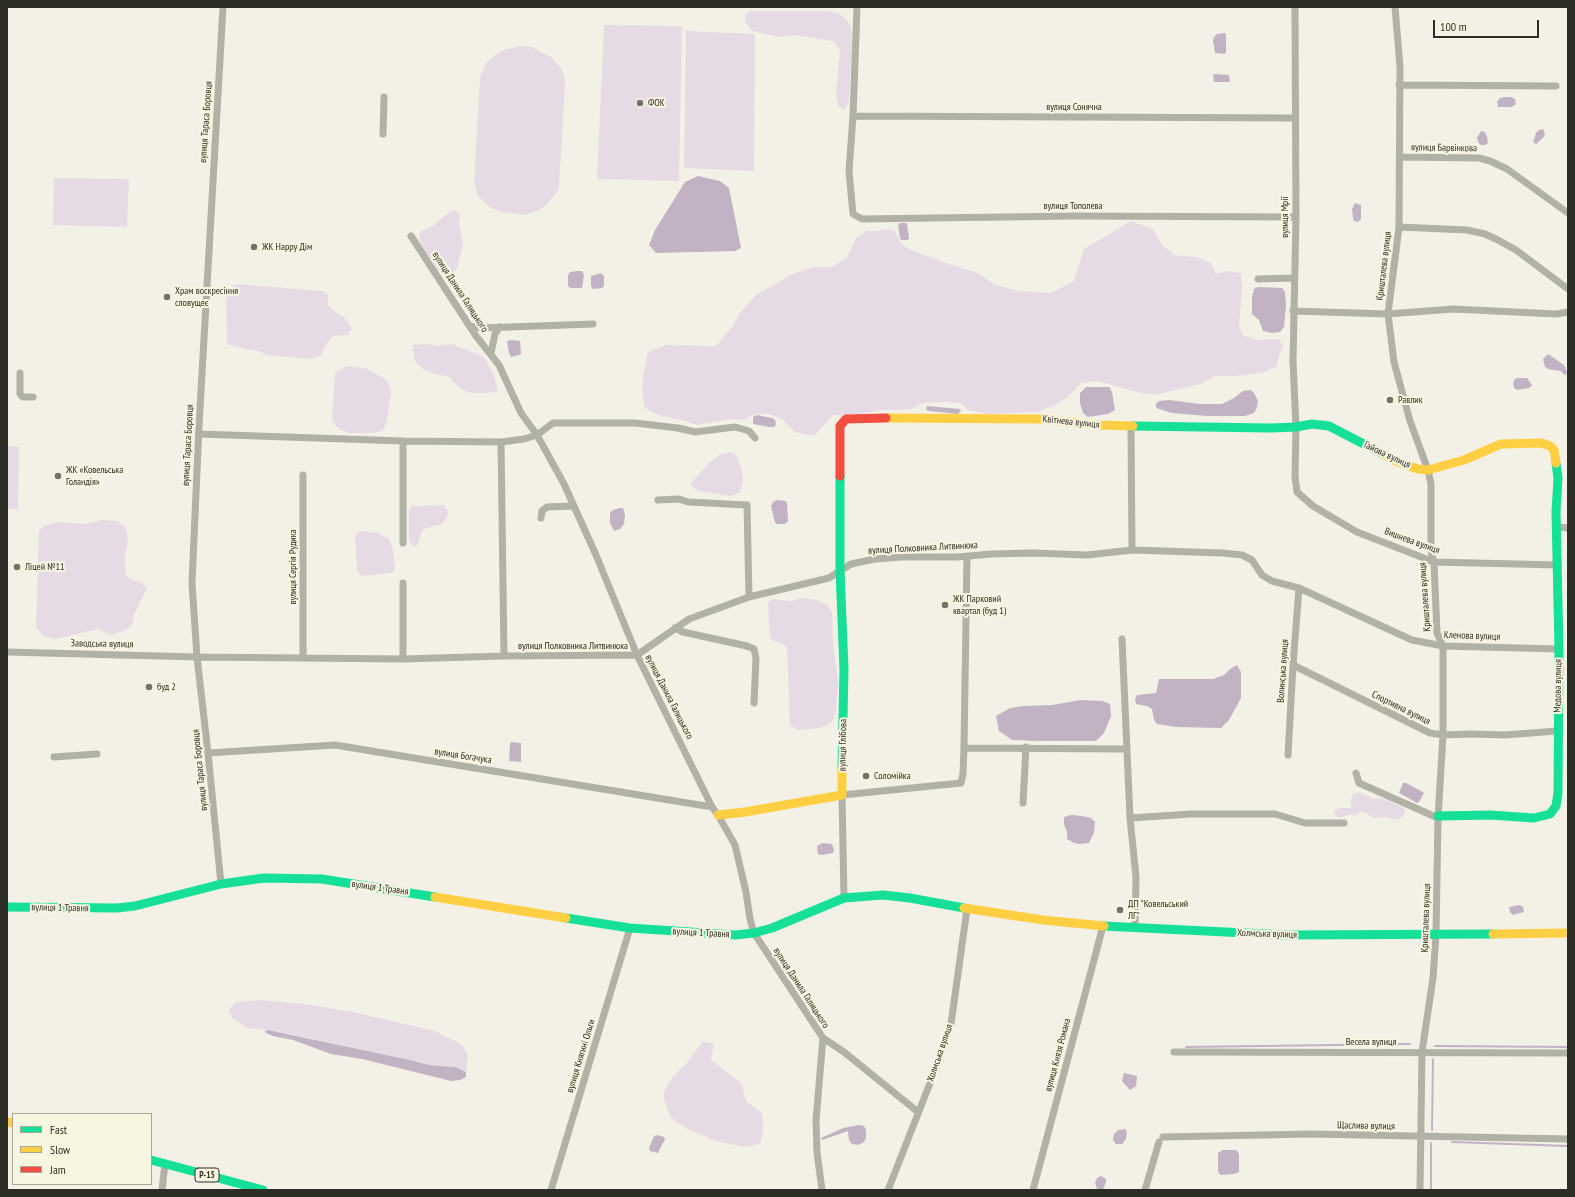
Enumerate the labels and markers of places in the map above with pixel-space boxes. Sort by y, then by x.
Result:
place label: ФОК [648,97,665,109]
marker: ФОК [635,98,645,108]
place label: ЖК Happy Дім [262,241,312,253]
marker: ЖК Happy Дім [249,242,259,252]
place label: Храм воскресіння словущеє [175,285,238,308]
marker: Храм воскресіння словущеє [162,292,172,302]
place label: Равлик [1398,394,1423,406]
marker: Равлик [1385,395,1395,405]
place label: ЖК «Ковельська Голандія» [66,464,123,488]
marker: ЖК «Ковельська Голандія» [53,471,63,481]
place label: Ліцей №11 [25,561,64,573]
marker: Ліцей №11 [12,562,22,572]
place label: ЖК Парковий квартал (буд 1) [953,593,1006,616]
marker: ЖК Парковий квартал (буд 1) [940,600,950,610]
place label: буд 2 [157,681,176,693]
marker: буд 2 [144,682,154,692]
place label: Соломійка [874,770,911,782]
marker: Соломійка [861,771,871,781]
place label: ДП "Ковельський ЛГ" [1128,898,1188,922]
marker: ДП "Ковельський ЛГ" [1115,905,1125,915]

